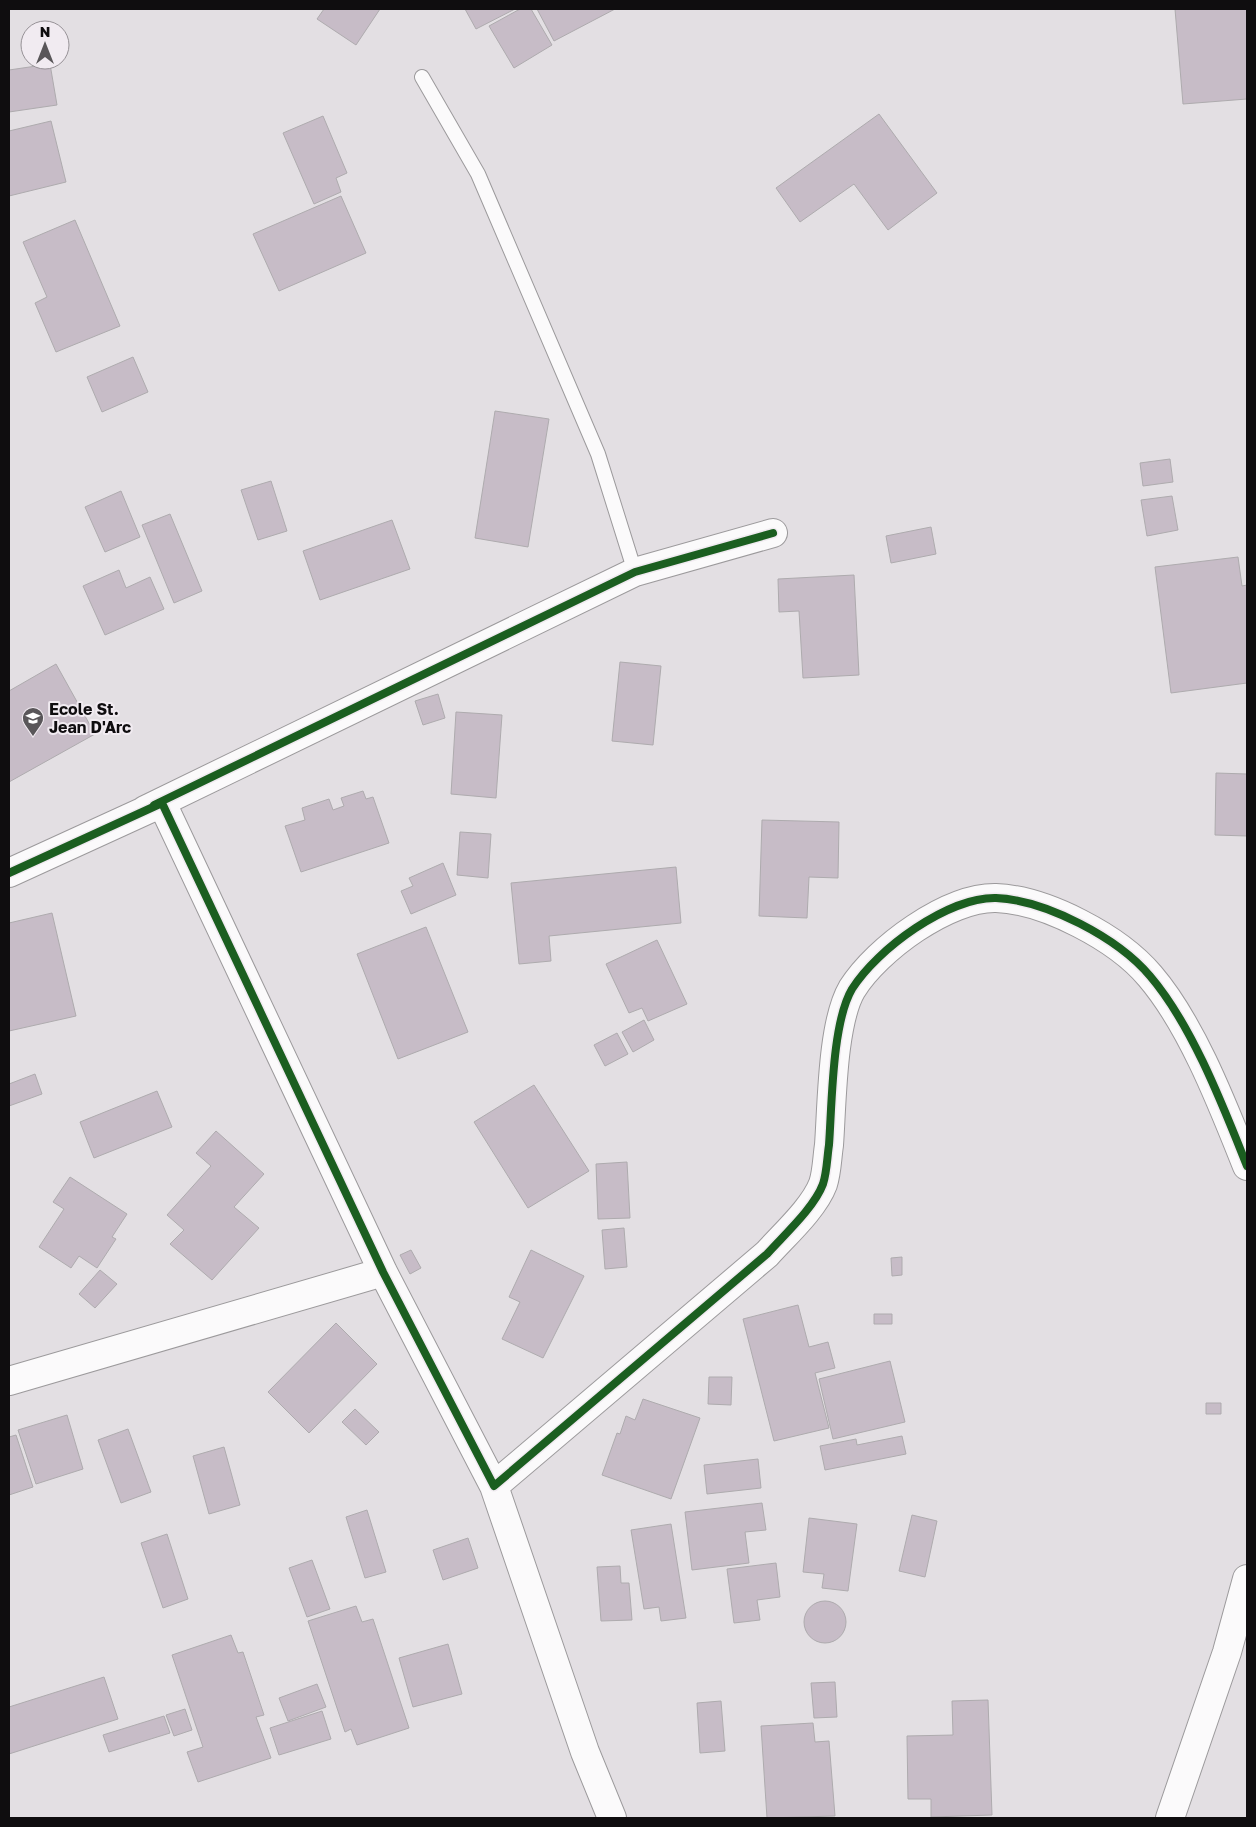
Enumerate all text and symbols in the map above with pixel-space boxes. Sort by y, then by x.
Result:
north arrow [20,20,70,70]
text: N [40,23,50,40]
place label: Ecole St. Jean D'Arc [49,699,131,737]
school or university icon: Ecole St. Jean D'Arc [21,706,45,737]

